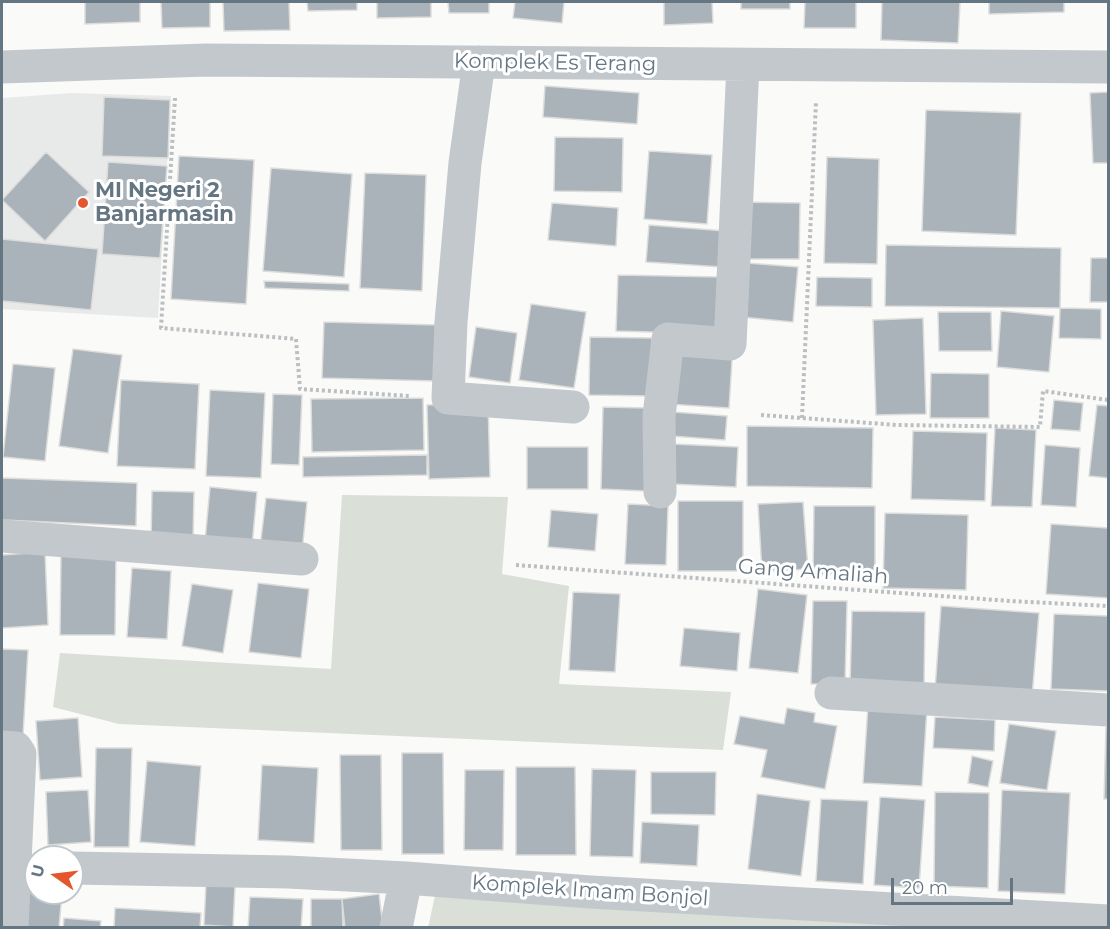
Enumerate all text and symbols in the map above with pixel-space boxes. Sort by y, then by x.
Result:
street label: Komplek Es Terang [454,49,656,77]
place label: MI Negeri 2 Banjarmasin [95,178,234,228]
marker: MI Negeri 2 Banjarmasin [76,196,90,210]
street label: Gang Amaliah [737,554,889,590]
north arrow [24,845,84,905]
text: U [27,863,49,879]
scale bar [894,866,1016,904]
street label: Komplek Imam Bonjol [471,870,709,912]
text: 20 m [902,877,948,899]

